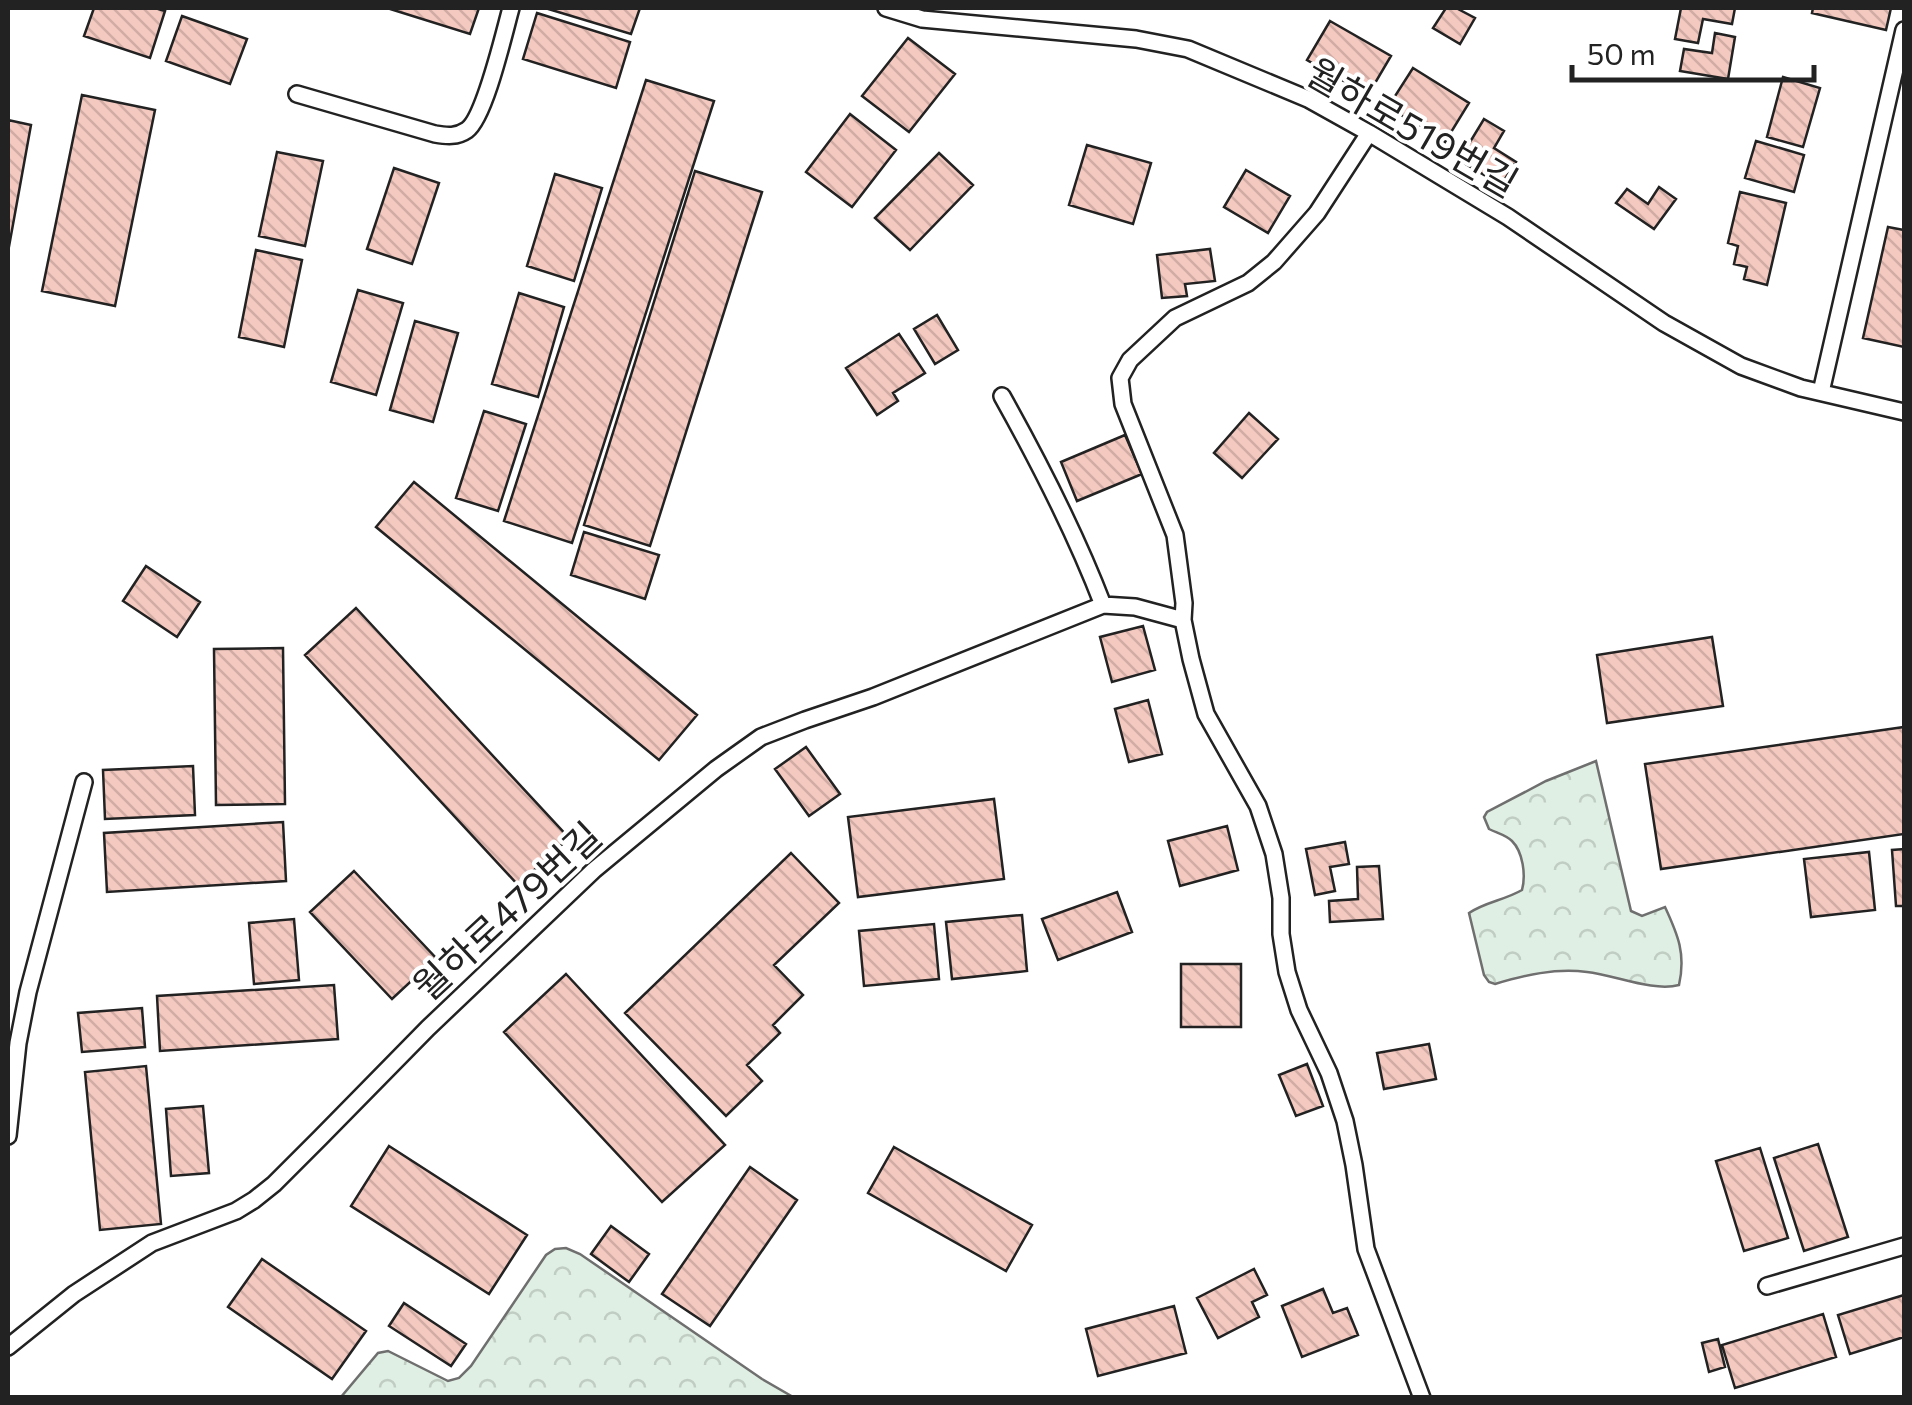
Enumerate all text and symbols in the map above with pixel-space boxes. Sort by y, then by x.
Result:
scale bar [1572,20,1814,82]
text: 50 m [1587,34,1656,71]
street label: 월하로519번길 [1299,47,1527,205]
street label: 월하로479번길 [402,811,610,1009]

